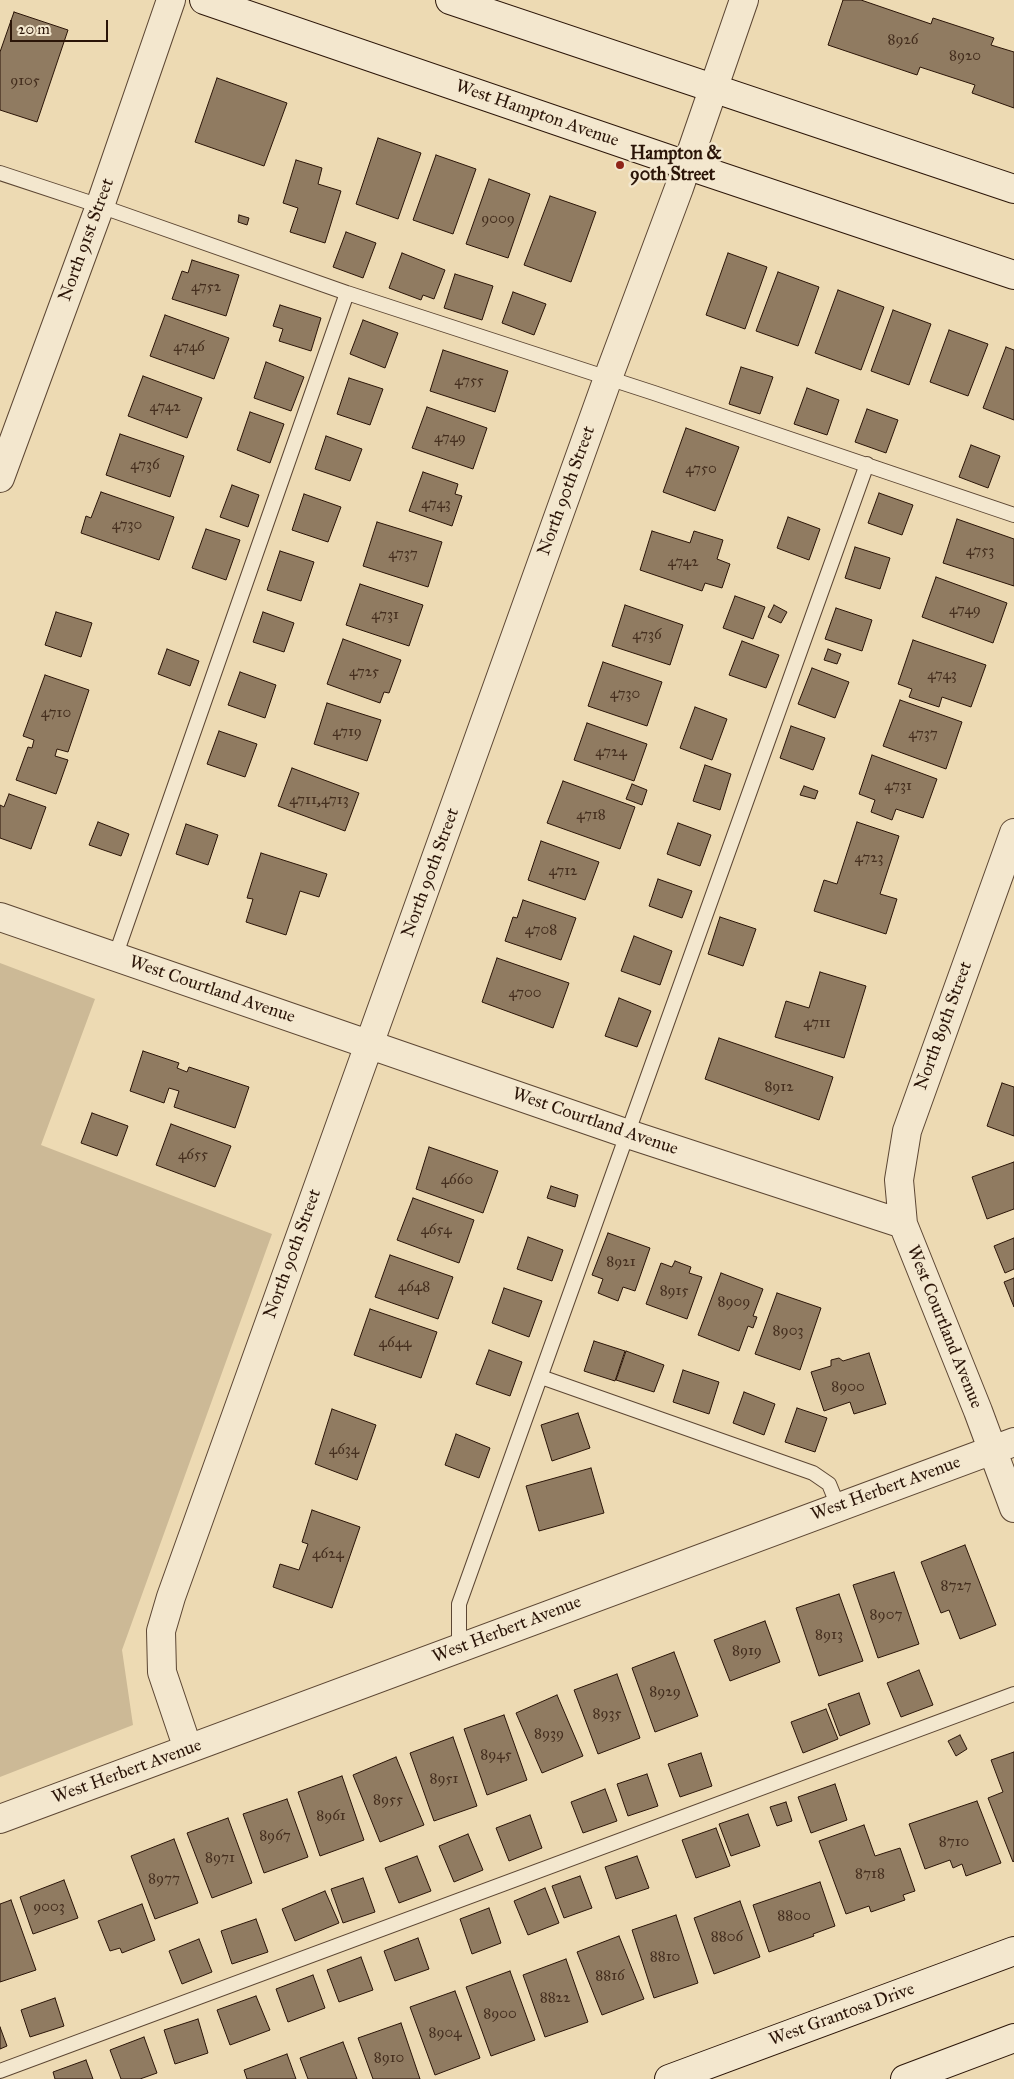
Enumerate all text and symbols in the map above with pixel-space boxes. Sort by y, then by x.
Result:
scale bar [12,10,110,42]
text: 20 m [18,20,50,38]
house number: 8926 [887,31,919,49]
house number: 8920 [949,47,981,65]
house number: 9105 [10,72,40,90]
street label: West Hampton Avenue [453,76,621,152]
place label: Hampton & 90th Street [630,144,722,186]
marker: Hampton & 90th Street [614,159,626,171]
street label: North 91st Street [55,176,119,304]
house number: 9009 [481,210,515,228]
house number: 4752 [191,278,221,296]
house number: 4746 [173,338,205,356]
house number: 4755 [454,372,484,390]
house number: 4742 [149,398,181,416]
street label: North 90th Street [534,423,600,559]
house number: 4749 [434,429,466,447]
house number: 4736 [130,456,160,474]
house number: 4750 [685,460,717,478]
house number: 4743 [421,495,451,513]
house number: 4730 [112,516,142,534]
house number: 4753 [966,542,994,560]
house number: 4737 [388,545,418,563]
house number: 4742 [667,553,699,571]
house number: 4749 [949,601,981,619]
house number: 4731 [371,606,399,624]
house number: 4736 [632,626,662,644]
house number: 4725 [349,663,379,681]
house number: 4743 [927,666,957,684]
house number: 4730 [610,685,640,703]
house number: 4710 [41,704,71,722]
house number: 4719 [332,723,362,741]
house number: 4737 [908,725,938,743]
house number: 4724 [595,743,627,761]
house number: 4731 [884,777,912,795]
house number: 4711,4713 [289,791,349,809]
street label: North 90th Street [398,805,464,941]
house number: 4718 [576,806,606,824]
house number: 4723 [854,849,884,867]
house number: 4712 [548,862,578,880]
house number: 4708 [525,921,557,939]
street label: West Courtland Avenue [126,951,298,1029]
street label: North 89th Street [911,959,977,1093]
house number: 4700 [508,984,542,1002]
house number: 4711 [803,1014,831,1032]
house number: 8912 [764,1078,794,1096]
street label: West Courtland Avenue [509,1083,681,1161]
house number: 4655 [178,1146,208,1164]
house number: 4660 [441,1171,473,1189]
street label: North 90th Street [260,1186,326,1322]
house number: 4654 [421,1221,451,1239]
street label: West Courtland Avenue [901,1242,987,1412]
house number: 8921 [606,1253,636,1271]
house number: 4648 [398,1278,430,1296]
house number: 8915 [660,1282,688,1300]
house number: 8909 [718,1293,750,1311]
house number: 8903 [773,1322,803,1340]
house number: 4644 [379,1334,411,1352]
house number: 8900 [831,1378,865,1396]
house number: 4634 [329,1441,359,1459]
street label: West Herbert Avenue [808,1452,964,1526]
house number: 4624 [312,1545,344,1563]
house number: 8727 [941,1577,971,1595]
street label: West Herbert Avenue [430,1592,584,1668]
house number: 8907 [870,1606,902,1624]
house number: 8913 [815,1626,843,1644]
house number: 8919 [732,1642,762,1660]
house number: 8929 [649,1683,681,1701]
house number: 8935 [592,1705,622,1723]
house number: 8939 [534,1725,564,1743]
street label: West Herbert Avenue [49,1735,205,1809]
house number: 8945 [480,1746,512,1764]
house number: 8951 [430,1770,458,1788]
house number: 8955 [373,1791,403,1809]
house number: 8961 [316,1807,346,1825]
house number: 8967 [259,1827,291,1845]
house number: 8710 [939,1833,969,1851]
house number: 8971 [205,1849,235,1867]
house number: 8718 [855,1865,885,1883]
house number: 8977 [148,1870,180,1888]
house number: 9003 [33,1898,65,1916]
house number: 8800 [777,1907,811,1925]
house number: 8806 [711,1928,743,1946]
house number: 8810 [650,1948,680,1966]
house number: 8816 [595,1967,625,1985]
street label: West Grantosa Drive [766,1979,918,2051]
house number: 8822 [540,1989,570,2007]
house number: 8900 [483,2005,517,2023]
house number: 8904 [428,2024,462,2042]
house number: 8910 [374,2049,404,2067]

